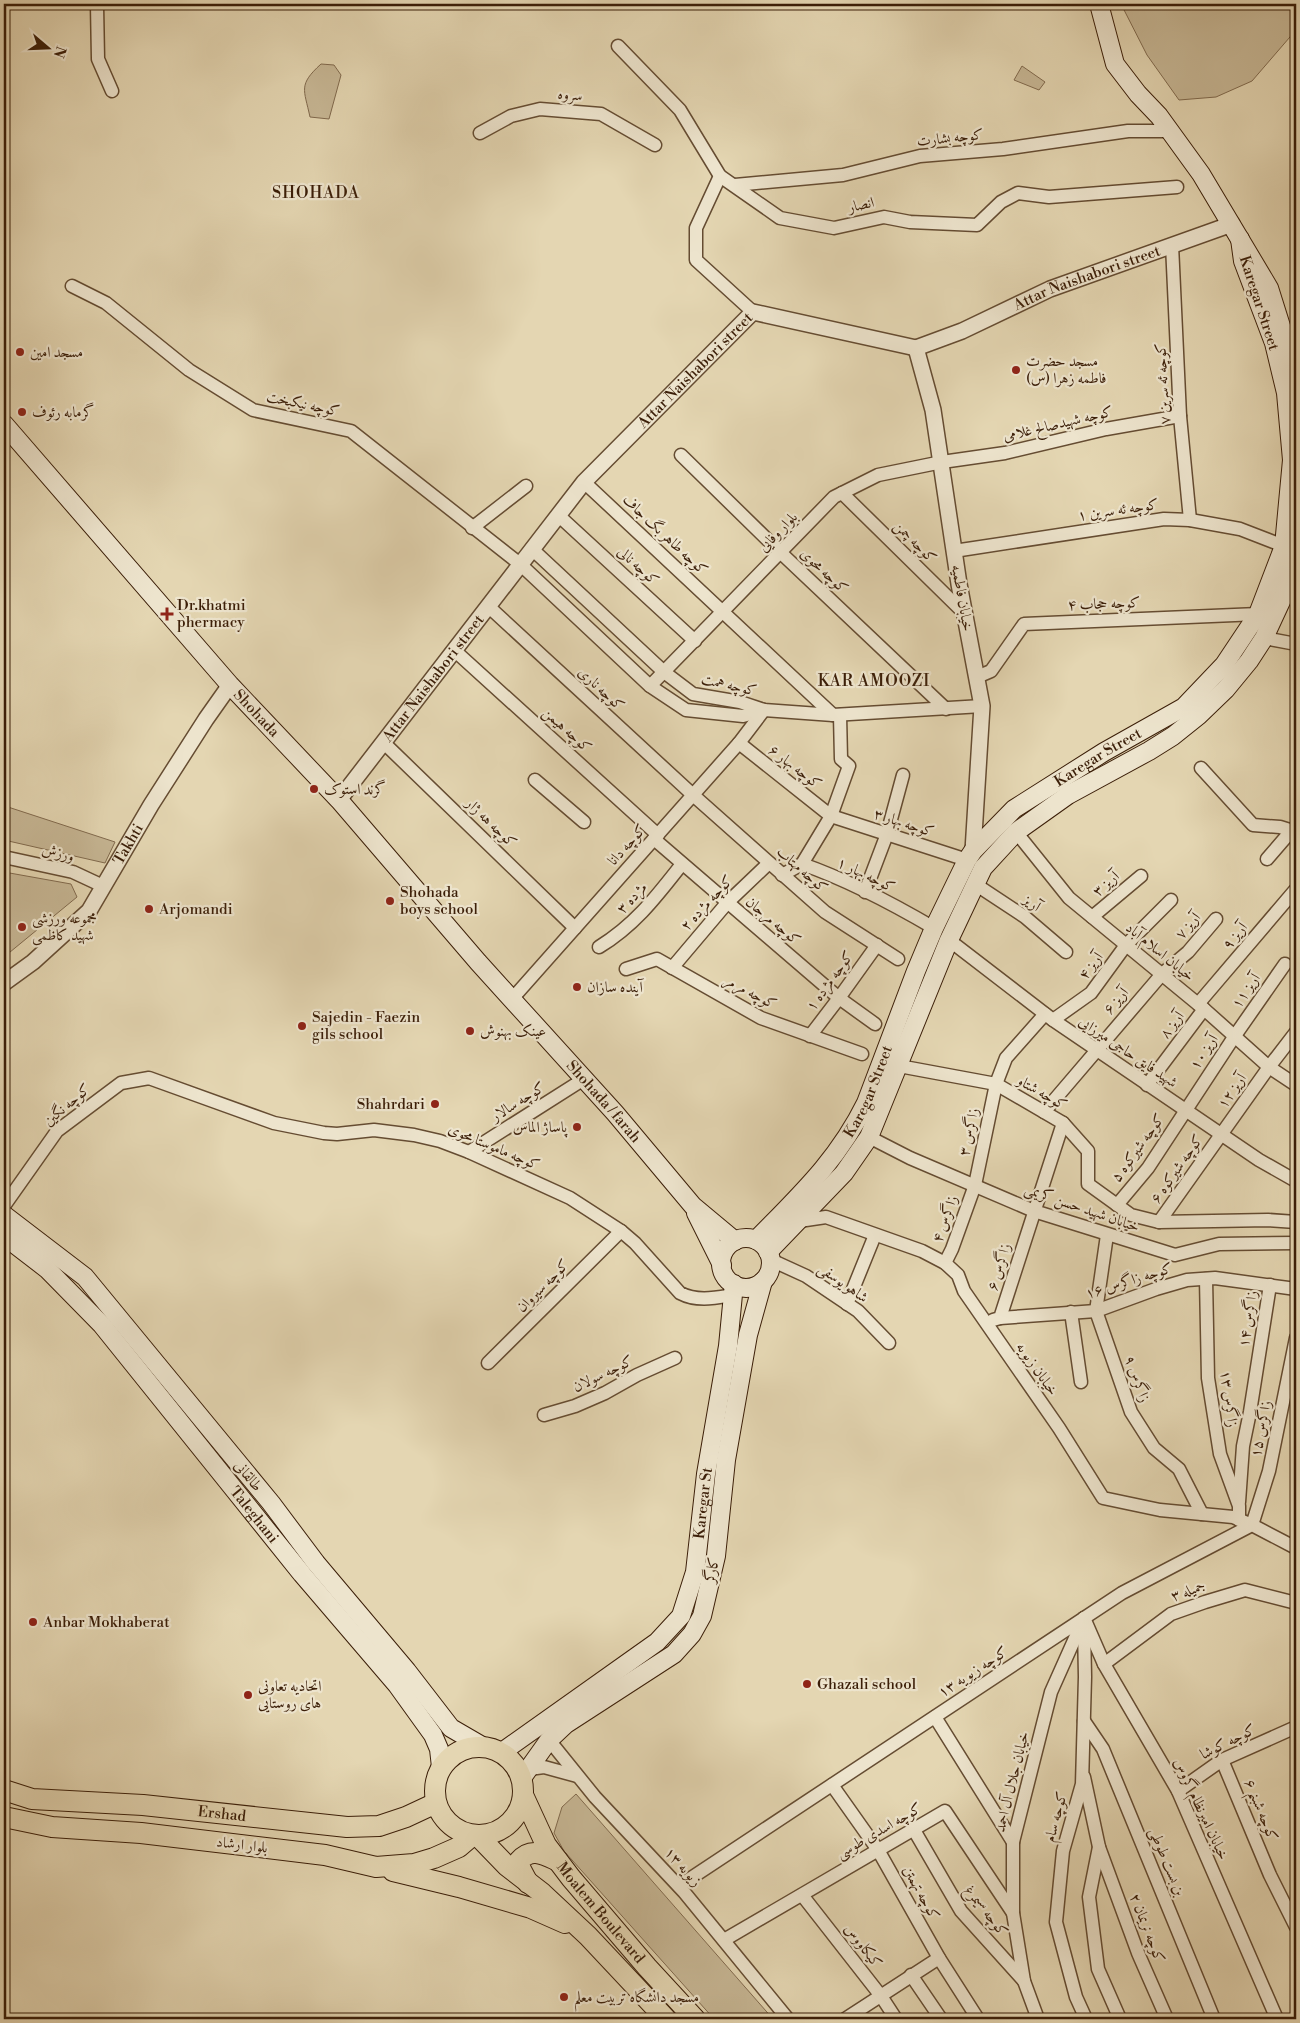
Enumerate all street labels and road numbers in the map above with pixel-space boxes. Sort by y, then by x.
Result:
street label: سروه [557,85,583,105]
street label: کوچه بشارت [916,125,984,152]
street label: انصار [844,193,876,218]
street label: Attar Naishabori street [1009,241,1163,315]
street label: Karegar Street [1235,253,1284,354]
street label: Attar Naishabori street [633,308,757,433]
street label: کوچه ئه سرین ۷ [1151,343,1176,425]
street label: کوچه نیکبخت [264,387,341,422]
street label: کوچه شهیدصالح غلامی [1001,402,1116,450]
street label: کوچه طاهر بگ جاف [618,490,712,580]
street label: کوچه ئه سرین ۱ [1076,495,1160,526]
street label: بلوار وفایی [754,508,802,556]
street label: کوچه چمن [889,517,940,568]
street label: کوچه نالی [612,542,663,591]
street label: کوچه محوی [795,544,852,599]
street label: خیابان فاطمیه [947,563,977,633]
street label: کوچه حجاب ۴ [1067,593,1141,616]
street label: Attar Naishabori street [377,610,488,746]
street label: کوچه ناری [573,663,628,716]
street label: کوچه همت [699,669,759,702]
street label: Shohada [230,685,284,741]
street label: کوچه هیمن [538,703,595,758]
street label: Karegar Street [1050,723,1145,791]
street label: کوچه بهار ۶ [764,740,825,794]
street label: کوچه هه ژار [459,793,521,853]
street label: کوچه بهار ۳ [871,804,937,843]
street label: Takhti [109,820,148,868]
street label: کوچه دانا [603,820,651,870]
street label: ورزش [40,840,76,866]
street label: کوچه مهتاب [772,843,832,898]
street label: کوچه بهار ۱ [833,853,898,898]
street label: آریز ۳ [1089,866,1125,901]
street label: کوچه مژده ۲ [676,871,738,936]
street label: مژده ۳ [613,878,652,918]
street label: آریز [1018,889,1046,917]
street label: کوچه مرجان [741,892,805,950]
street label: آریز ۷ [1171,907,1206,943]
street label: آریز ۹ [1218,917,1253,953]
street label: خیابان اسلام آباد [1120,918,1198,988]
street label: کوچه مژده ۱ [802,947,859,1015]
street label: آریز ۴ [1075,947,1109,983]
street label: آریز ۱۱ [1227,968,1266,1012]
street label: کوچه مرمر [720,970,780,1015]
street label: آریز ۶ [1099,982,1134,1018]
street label: آریز ۸ [1156,1006,1190,1042]
street label: شهید فایق حاجی میرزایی [1075,1012,1181,1092]
street label: آریز ۱۰ [1186,1029,1223,1073]
street label: Karegar Street [839,1042,897,1141]
street label: Shohada / farah [562,1056,645,1147]
street label: آریز ۱۲ [1213,1068,1252,1112]
street label: کوچه شتاو [1011,1070,1070,1116]
street label: کوچه سالار [486,1078,549,1128]
street label: کوچه نگین [39,1079,95,1131]
street label: زاگرس ۳ [954,1106,983,1158]
street label: کوچه شیرکوه ۵ [1107,1110,1170,1187]
street label: کوچه ماموستا محوی [445,1119,543,1176]
street label: کوچه شیرکوه ۶ [1146,1131,1209,1208]
street label: خیابان شهید حسن کریمی [1022,1179,1142,1238]
street label: زاگرس ۴ [927,1193,962,1245]
street label: زاگرس ۶ [982,1241,1015,1293]
street label: کوچه سیروان [512,1255,574,1317]
street label: کوچه زاگرس ۱۶ [1083,1258,1175,1304]
street label: شاهو یوسفی [814,1259,872,1308]
street label: زاگرس ۱۴ [1233,1289,1262,1349]
street label: خیابان زیویه [1012,1339,1062,1399]
street label: کوچه سولان [570,1351,637,1398]
street label: زاگرس ۹ [1120,1353,1155,1405]
street label: زاگرس ۱۳ [1216,1369,1243,1429]
street label: زاگرس ۱۵ [1245,1399,1276,1459]
street label: طالقانی [230,1457,266,1495]
street label: Karegar St [689,1465,717,1540]
street label: Taleghani [226,1482,283,1547]
street label: کارگر [699,1555,724,1587]
street label: جمیله ۳ [1168,1576,1208,1606]
street label: کوچه زیویه ۱۳ [934,1642,1012,1703]
street label: کوچه کوشا [1197,1720,1259,1765]
street label: خیابان جلال آل احمد [990,1730,1034,1834]
street label: خیابان امیرنظام گروس [1166,1755,1234,1864]
street label: کوچه شبنم ۶ [1235,1776,1282,1846]
street label: کوچه سام [1040,1790,1075,1845]
street label: کوچه اسدی طوسی [833,1799,926,1864]
street label: Ershad [197,1801,248,1826]
street label: بن بست طوطی [1144,1825,1189,1900]
street label: بلوار ارشاد [215,1832,269,1858]
street label: زیویه ۱۳ [660,1843,706,1891]
street label: Moalem Boulevard [553,1858,649,1967]
street label: کوچه تهمتن [897,1862,944,1924]
street label: کوچه سیمرغ [958,1881,1012,1943]
street label: کوچه نریمان ۲ [1124,1891,1169,1966]
street label: کیکاووس [840,1920,886,1972]

